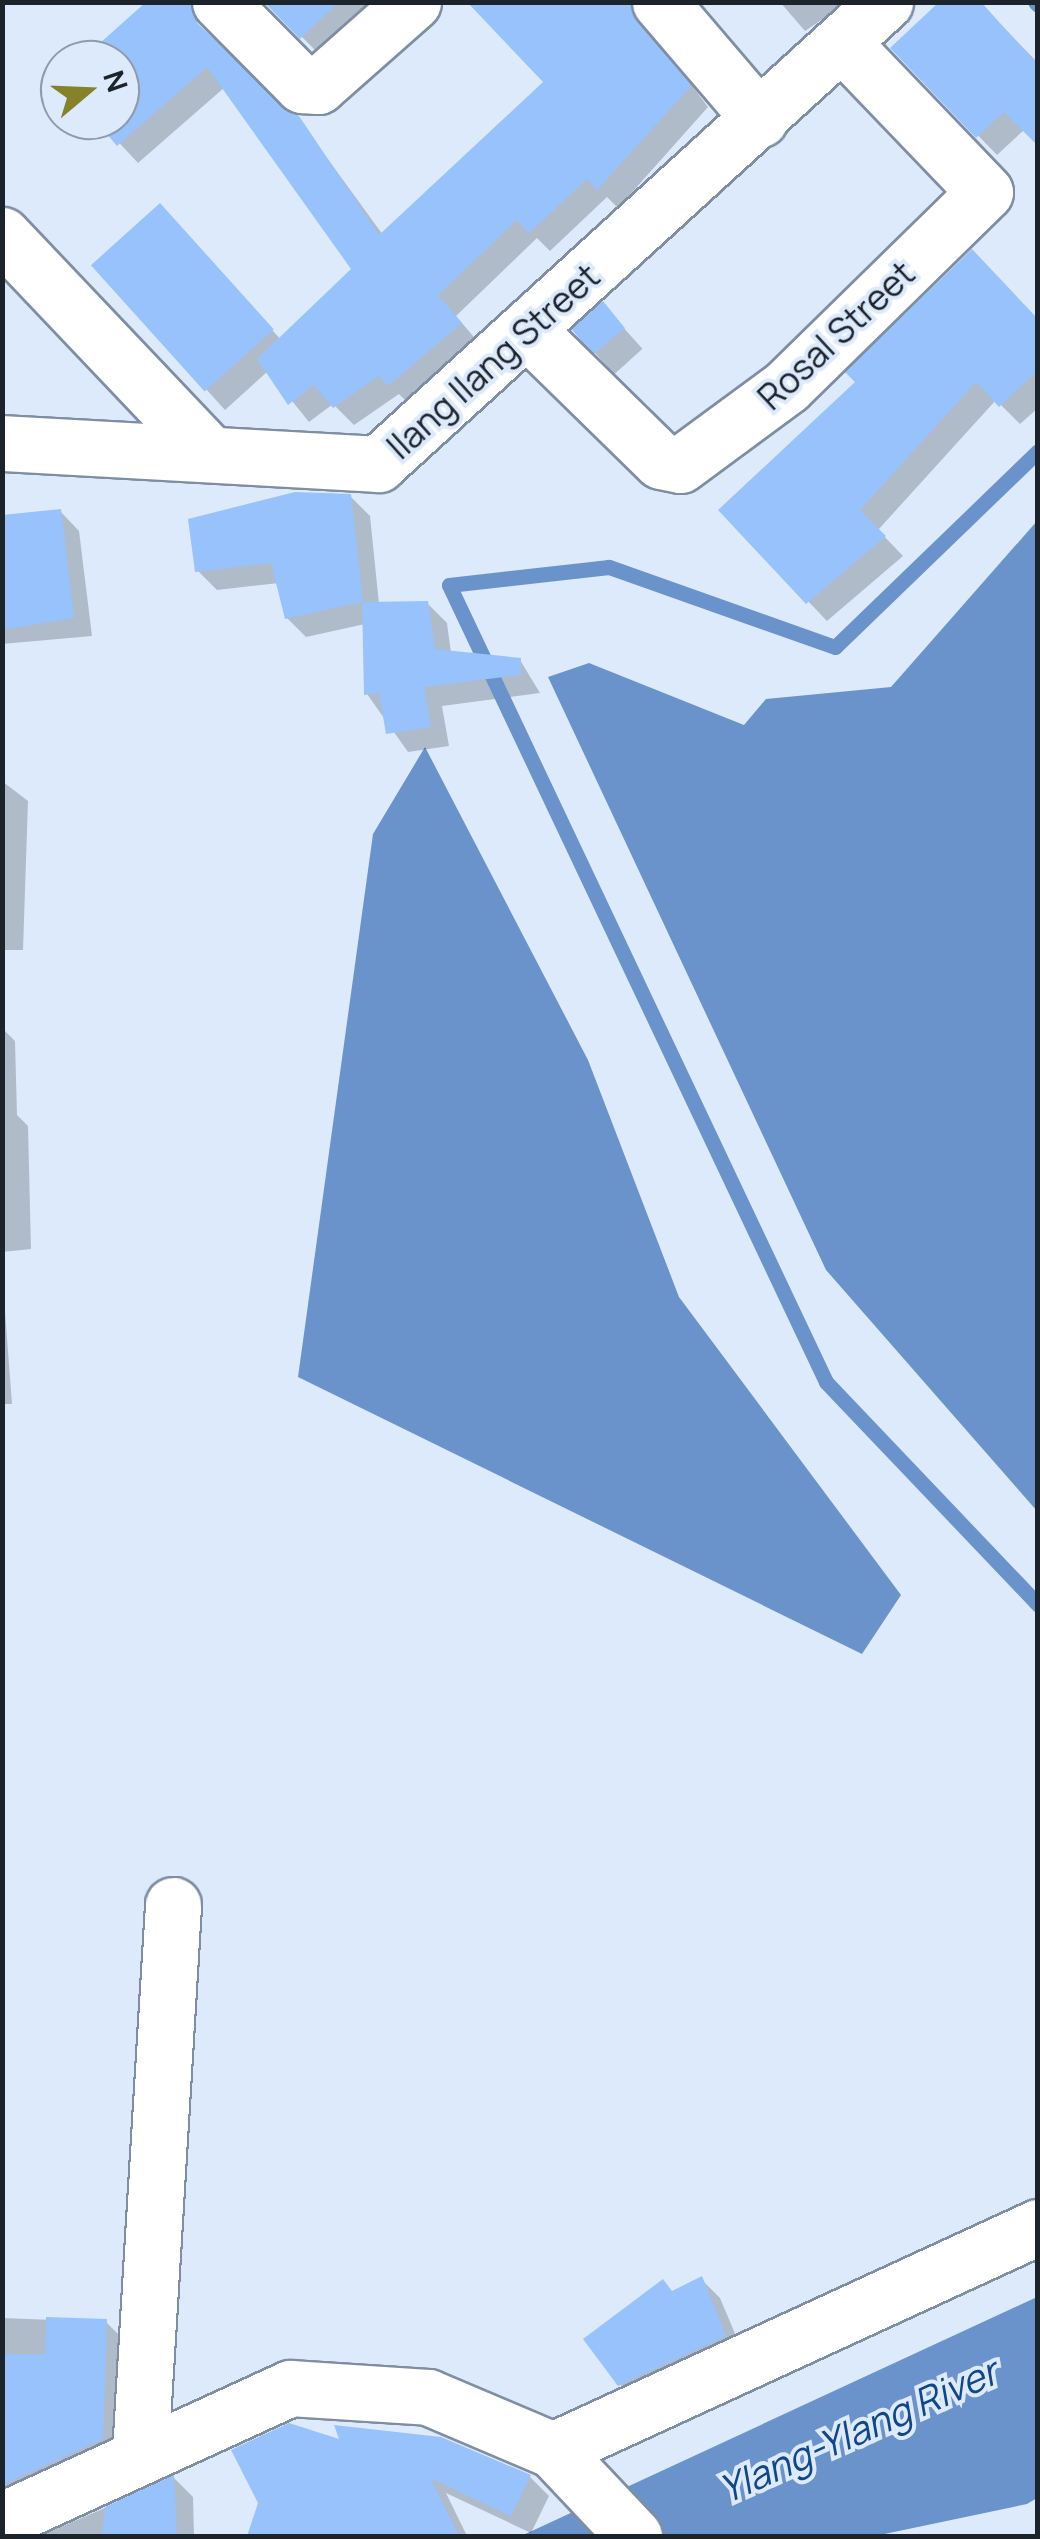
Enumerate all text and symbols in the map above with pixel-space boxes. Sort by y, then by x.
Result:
north arrow [40,40,140,140]
text: N [95,65,138,97]
street label: Rosal Street [749,252,923,418]
street label: Ilang Ilang Street [378,255,608,467]
water label: Ylang-Ylang River [712,2348,1004,2512]

